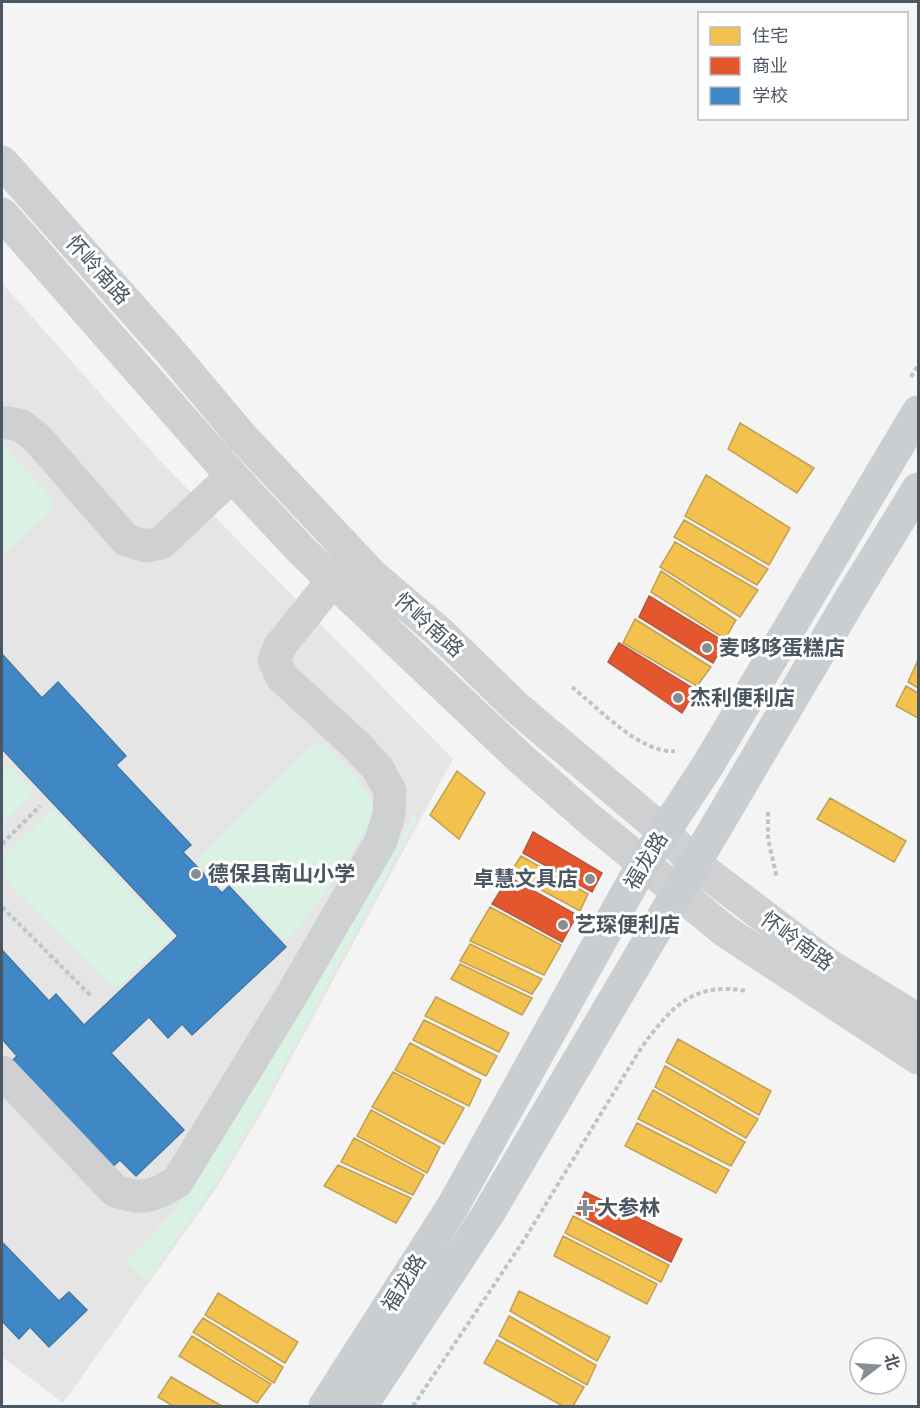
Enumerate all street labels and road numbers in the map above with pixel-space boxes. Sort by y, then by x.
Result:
street label: 怀岭南路 [61,231,135,309]
street label: 怀岭南路 [390,588,468,662]
street label: 福龙路 [619,828,673,894]
street label: 怀岭南路 [756,907,838,975]
street label: 福龙路 [377,1250,431,1316]

